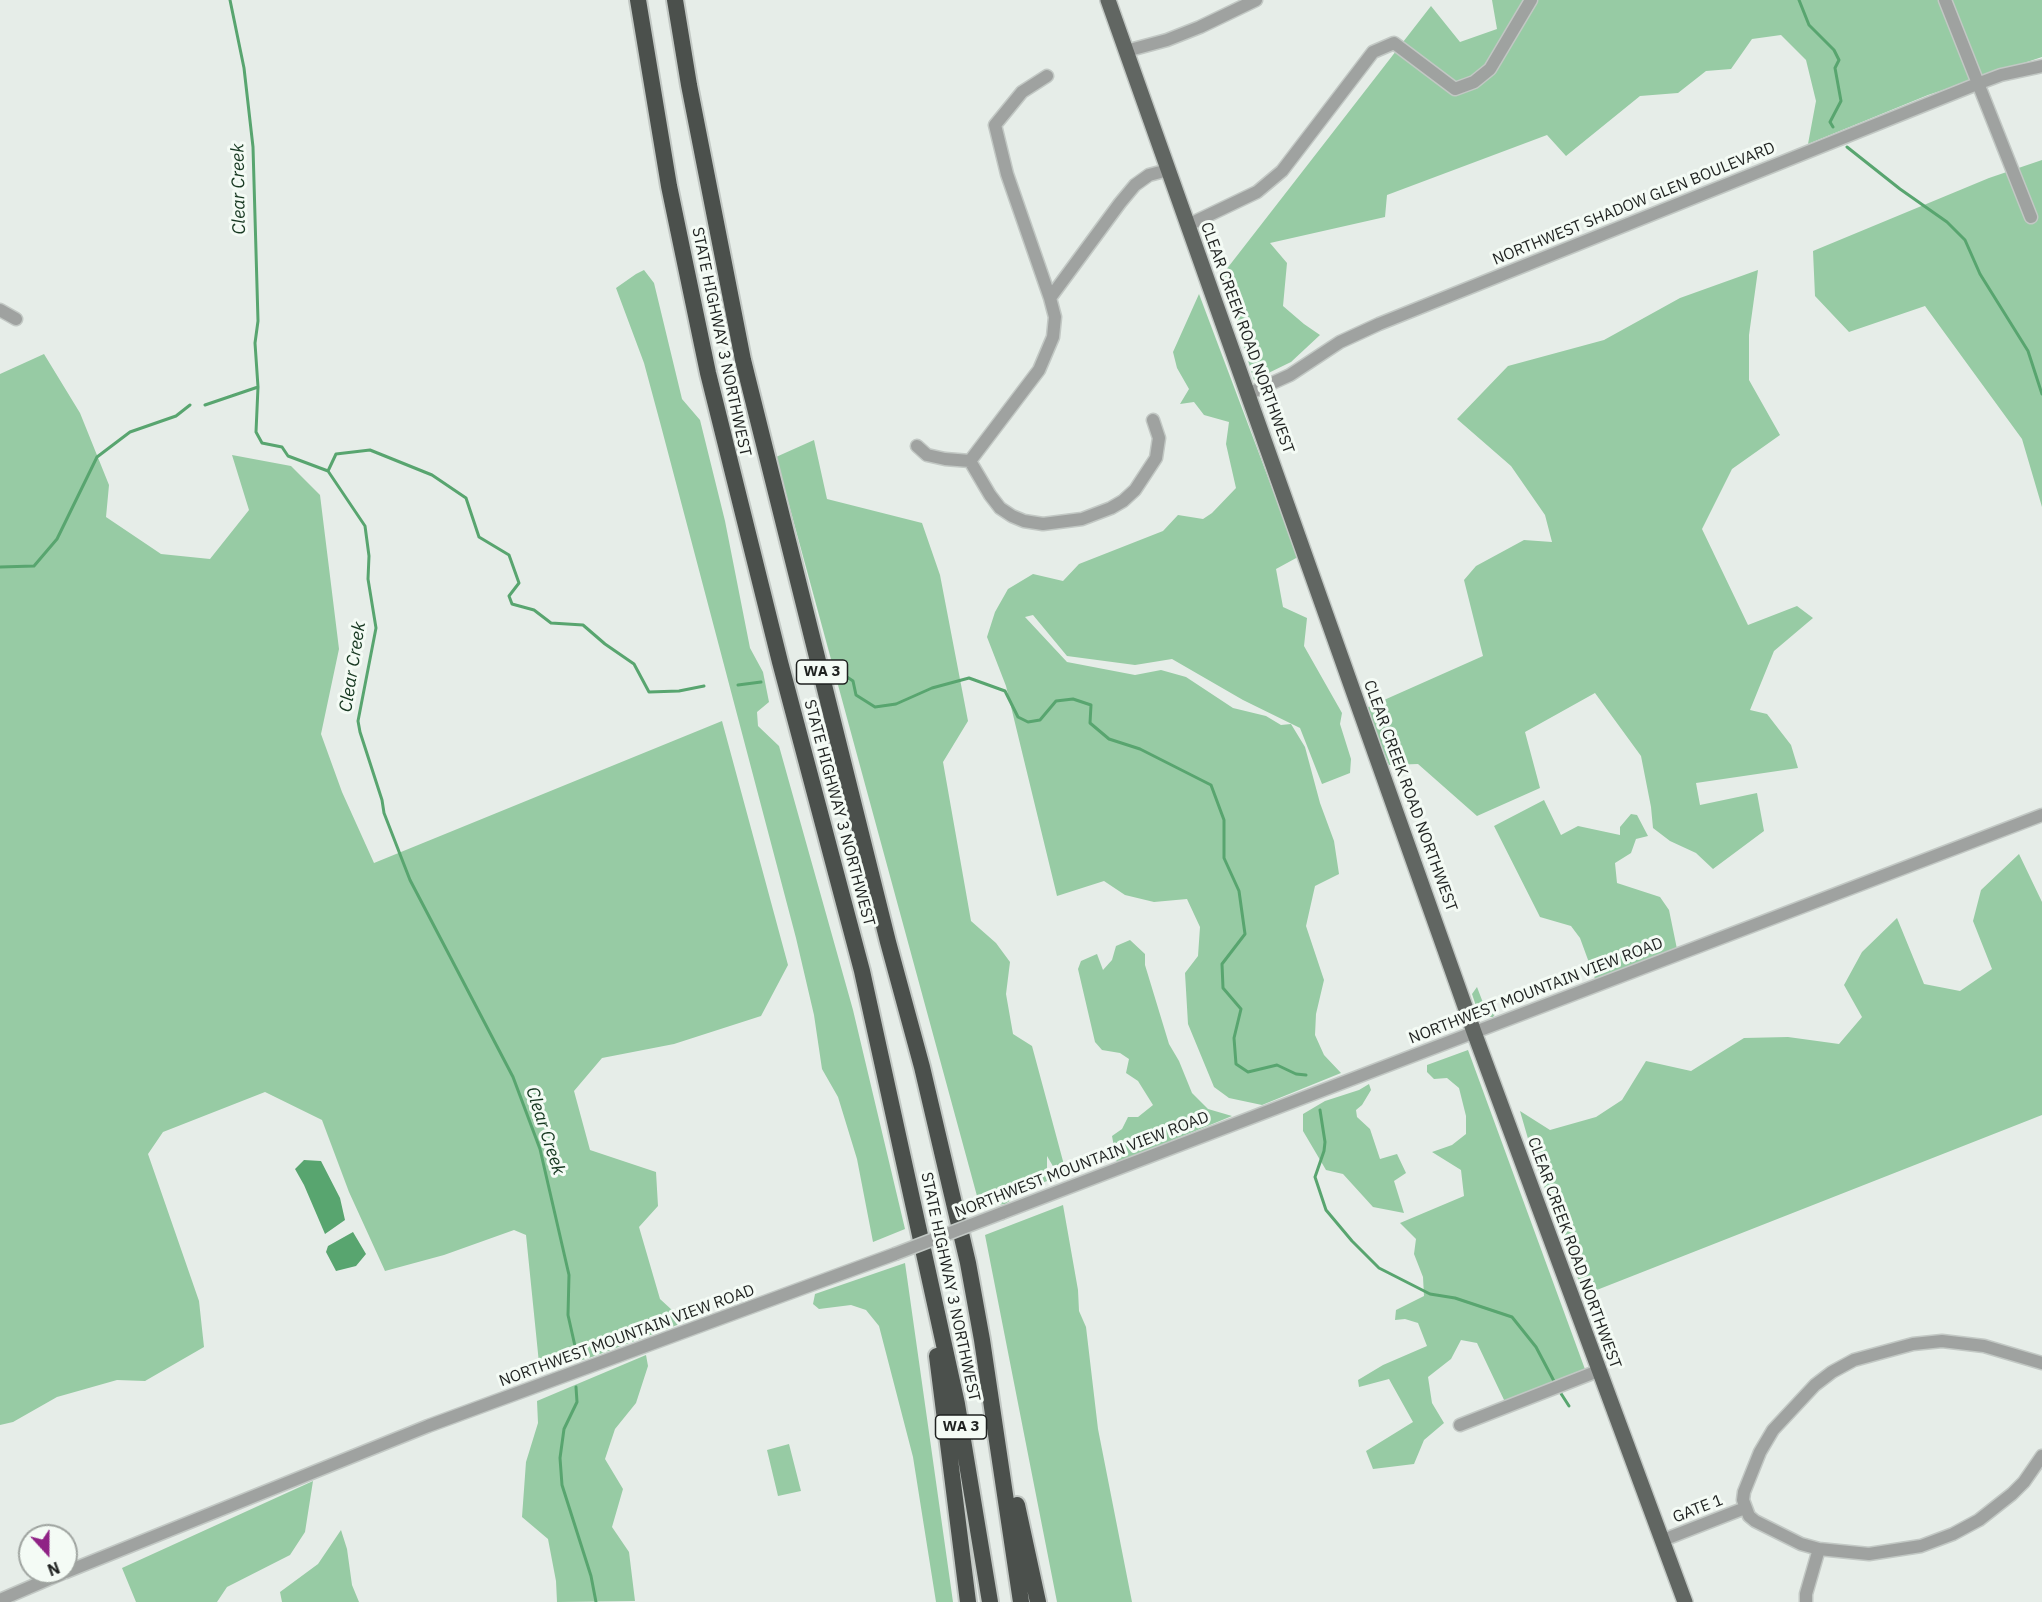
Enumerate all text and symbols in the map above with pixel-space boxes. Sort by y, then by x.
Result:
street label: NORTHWEST SHADOW GLEN BOULEVARD [1490,138,1778,270]
water label: Clear Creek [227,143,251,235]
street label: CLEAR CREEK ROAD NORTHWEST [1196,220,1298,456]
street label: STATE HIGHWAY 3 NORTHWEST [687,226,755,458]
water label: Clear Creek [335,620,371,714]
road number: WA 3 [796,660,848,684]
street label: CLEAR CREEK ROAD NORTHWEST [1359,678,1461,914]
street label: STATE HIGHWAY 3 NORTHWEST [799,698,879,928]
street label: NORTHWEST MOUNTAIN VIEW ROAD [1406,934,1666,1048]
water label: Clear Creek [521,1084,569,1178]
street label: NORTHWEST MOUNTAIN VIEW ROAD [952,1108,1212,1222]
street label: CLEAR CREEK ROAD NORTHWEST [1523,1135,1625,1371]
street label: STATE HIGHWAY 3 NORTHWEST [916,1171,984,1403]
street label: NORTHWEST MOUNTAIN VIEW ROAD [497,1281,757,1391]
road number: WA 3 [936,1415,986,1439]
street label: GATE 1 [1670,1491,1726,1527]
north arrow [18,1524,78,1584]
text: N [45,1558,63,1580]

